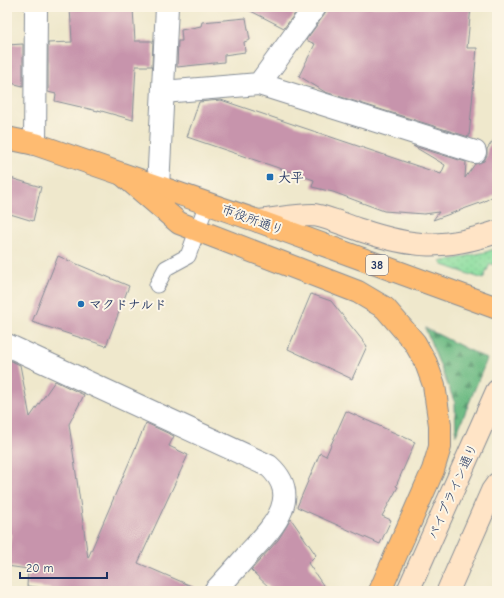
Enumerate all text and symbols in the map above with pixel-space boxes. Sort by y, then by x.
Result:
place label: 大平 [278,170,304,185]
marker: 大平 [265,172,275,182]
street label: 市役所通り [220,201,286,238]
road number: 38 [366,255,388,275]
place label: マクドナルド [89,297,166,312]
marker: マクドナルド [76,299,86,309]
street label: パイプライン通り [425,441,480,542]
scale bar [20,554,107,580]
text: 20 m [26,561,54,575]

